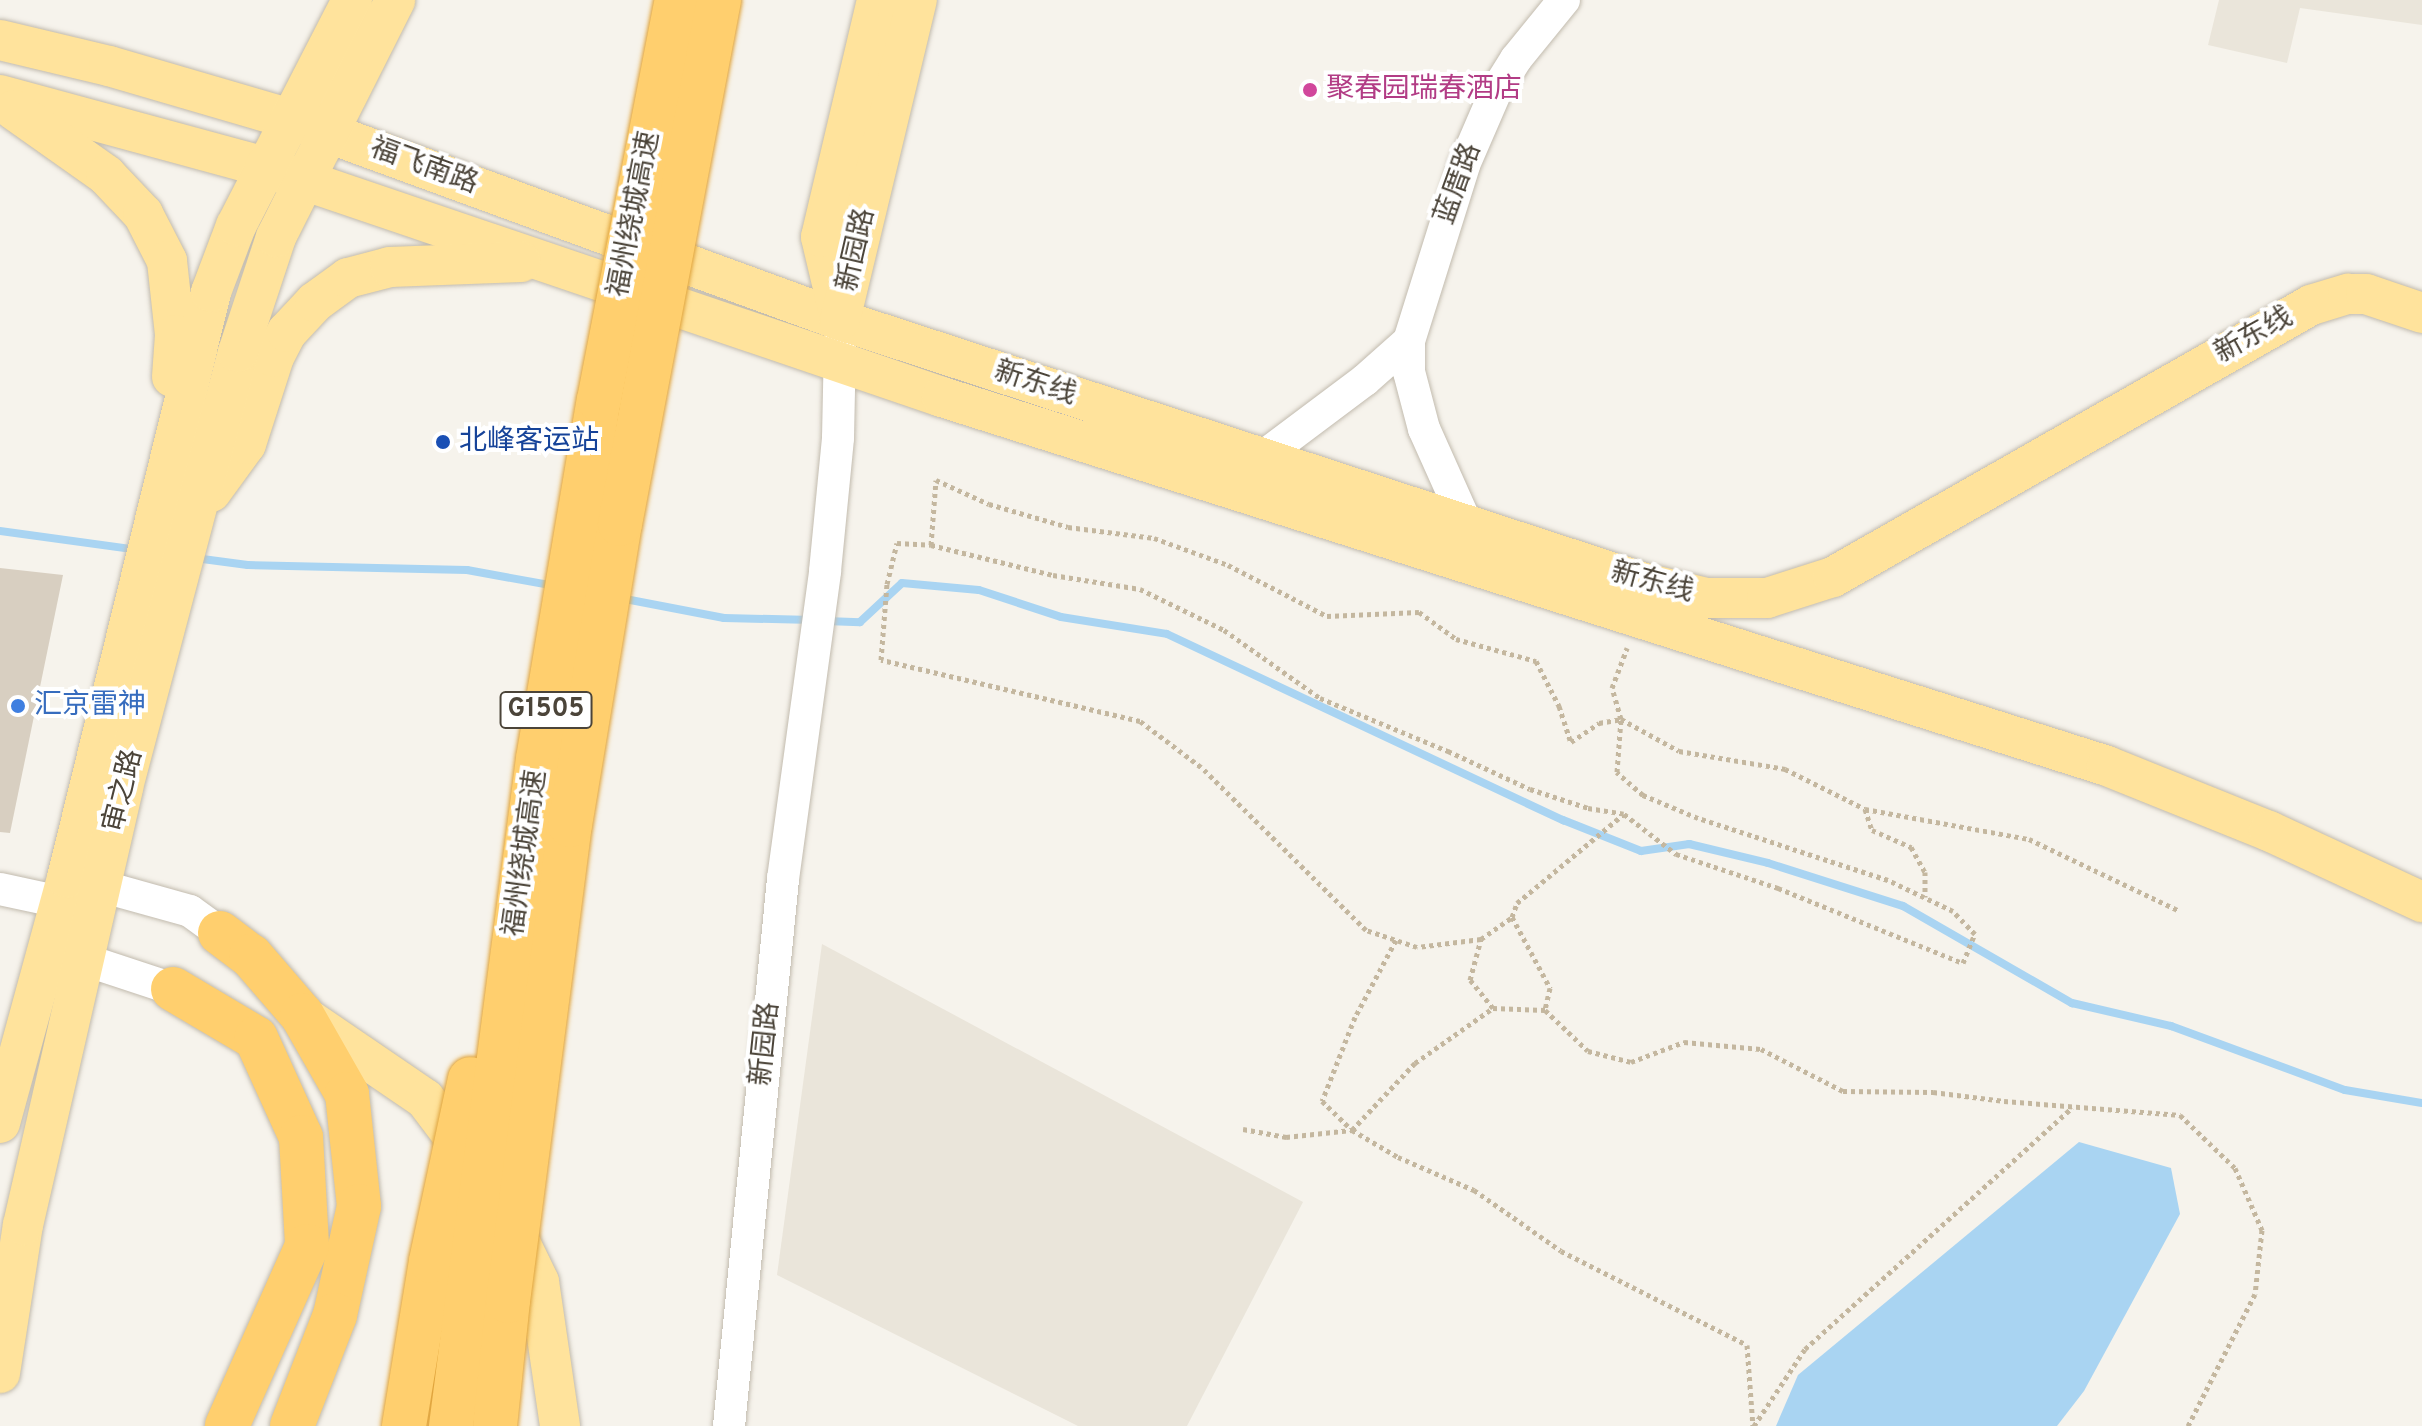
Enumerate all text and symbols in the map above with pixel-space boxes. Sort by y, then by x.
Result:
place label: 聚春园瑞春酒店 [1326,73,1522,107]
marker: 聚春园瑞春酒店 [1301,81,1319,99]
street label: 福州绕城高速 [602,128,668,300]
street label: 福飞南路 [366,132,482,202]
street label: 蓝厝路 [1429,139,1489,229]
street label: 新园路 [831,205,883,295]
street label: 新东线 [2209,301,2299,371]
street label: 新东线 [990,355,1080,413]
place label: 北峰客运站 [459,425,599,459]
marker: 北峰客运站 [434,433,452,451]
street label: 新东线 [1607,556,1697,610]
road number: G1505 [498,688,594,732]
place label: 汇京雷神 [34,689,146,723]
marker: 汇京雷神 [9,697,27,715]
street label: 审之路 [98,746,150,836]
street label: 福州绕城高速 [498,767,554,939]
street label: 新园路 [745,1000,787,1088]

